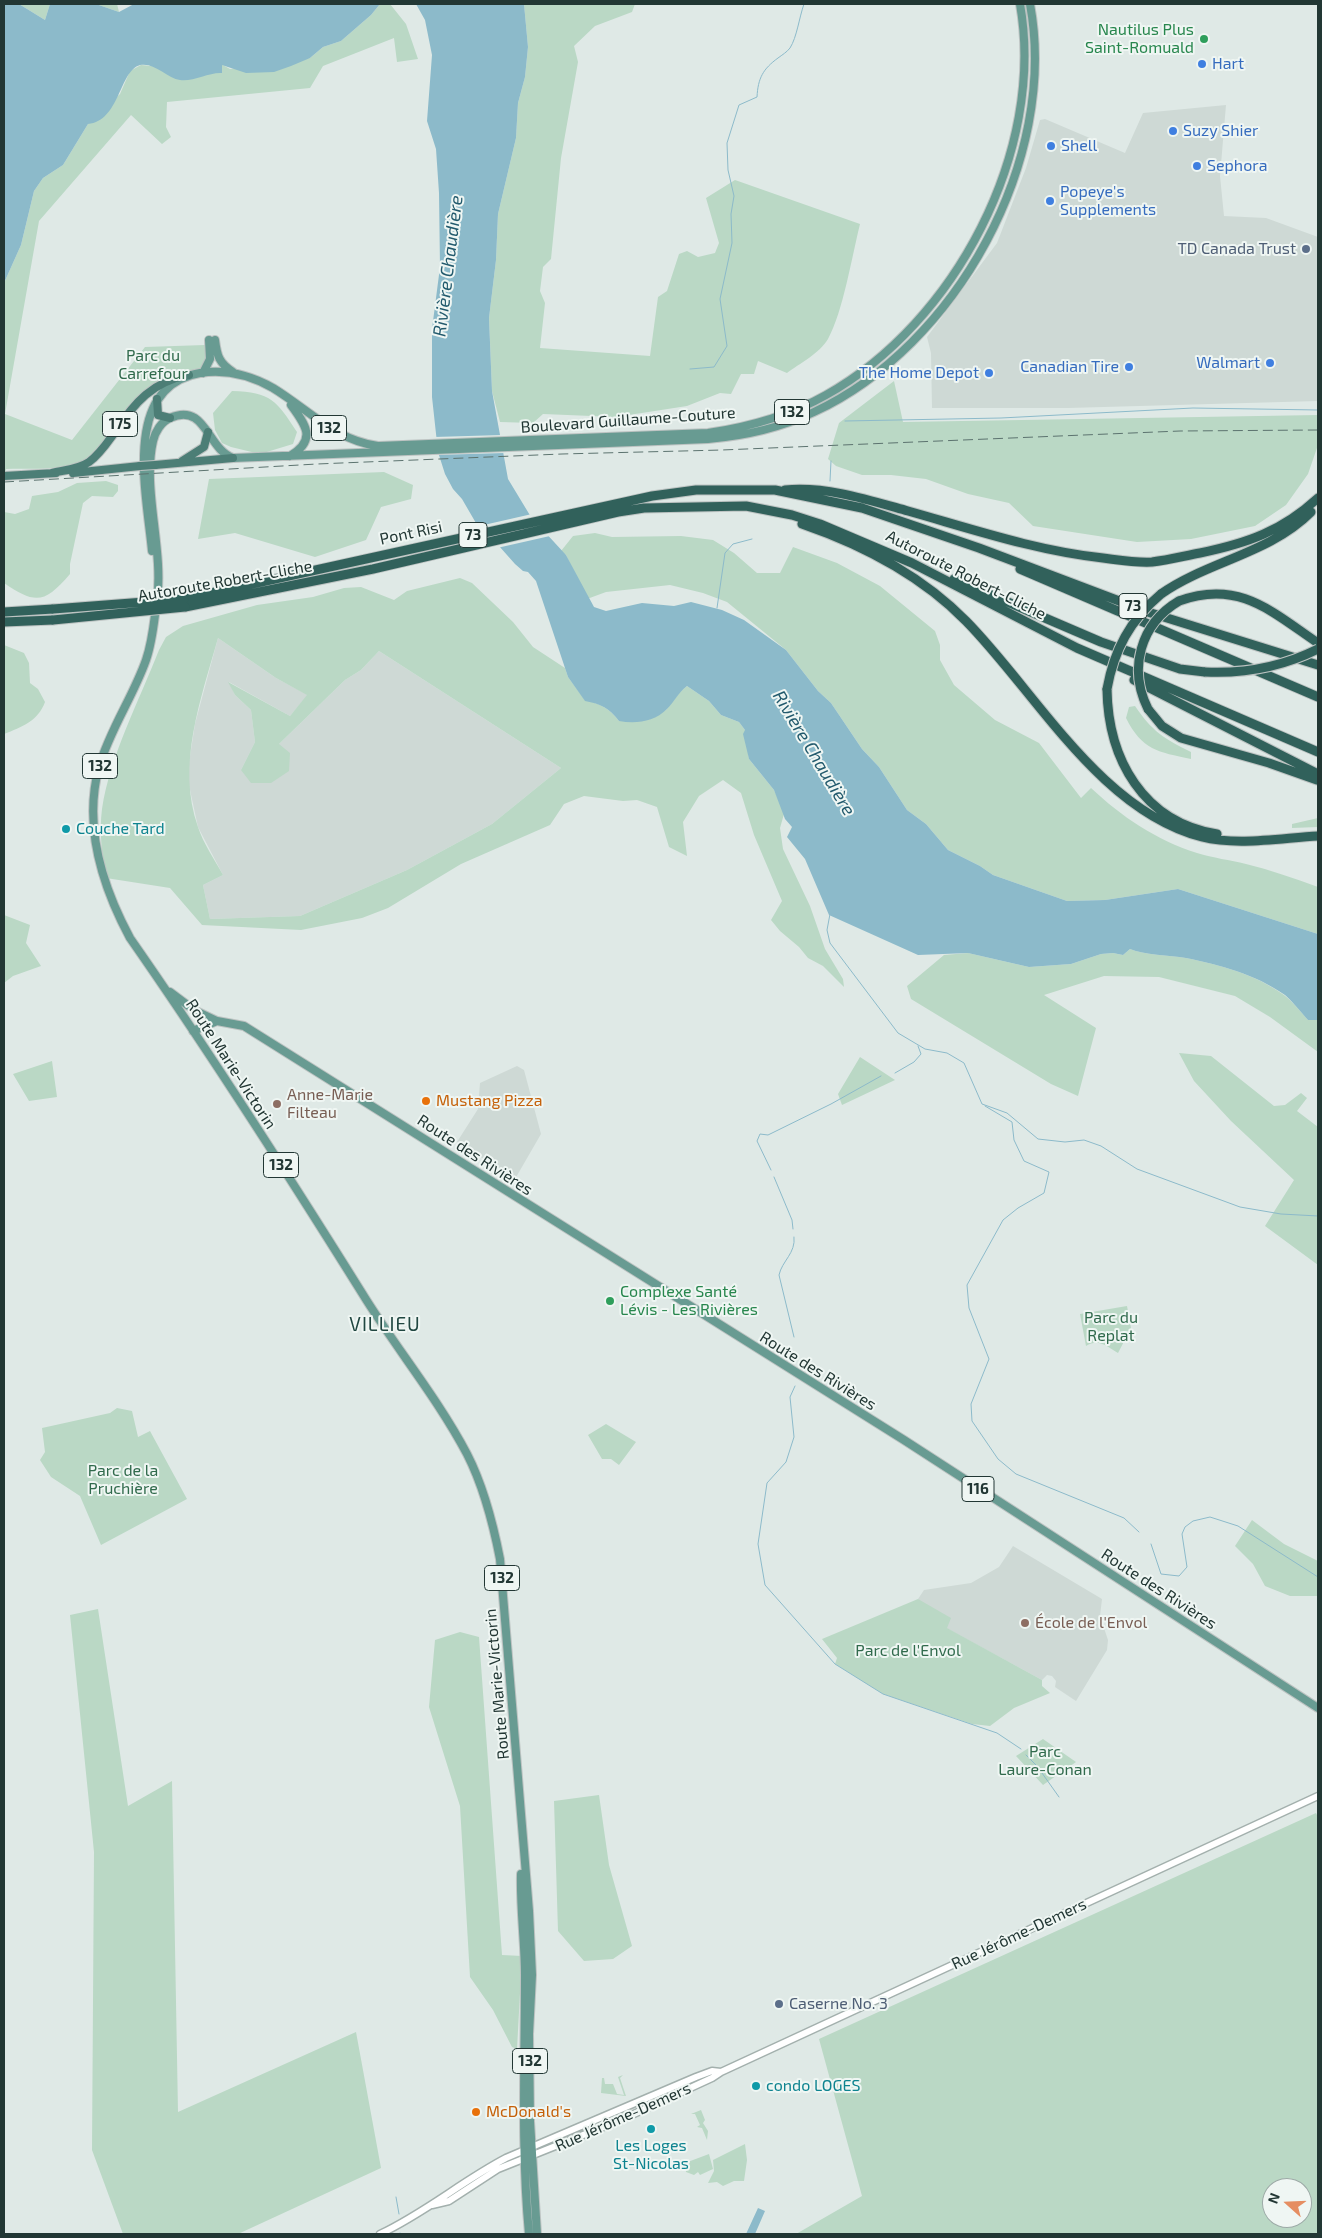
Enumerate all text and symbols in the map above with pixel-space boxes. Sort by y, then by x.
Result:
place label: Nautilus Plus Saint-Romuald [1085,20,1194,58]
marker: Nautilus Plus Saint-Romuald [1198,33,1210,45]
place label: Hart [1212,54,1244,74]
marker: Hart [1196,58,1208,70]
place label: Suzy Shier [1183,121,1259,141]
marker: Suzy Shier [1167,125,1179,137]
place label: Shell [1061,136,1097,156]
marker: Shell [1045,140,1057,152]
place label: Sephora [1207,156,1267,176]
marker: Sephora [1191,160,1203,172]
place label: Popeye's Supplements [1060,182,1156,220]
water label: Rivière Chaudière [429,194,467,338]
marker: Popeye's Supplements [1044,195,1056,207]
place label: TD Canada Trust [1177,239,1296,259]
marker: TD Canada Trust [1300,243,1312,255]
park label: Parc du Carrefour [118,346,188,384]
place label: Walmart [1196,353,1260,373]
place label: Canadian Tire [1020,357,1119,377]
marker: Walmart [1264,357,1276,369]
marker: Canadian Tire [1123,361,1135,373]
place label: The Home Depot [859,363,979,383]
marker: The Home Depot [983,367,995,379]
road number: 132 [774,400,810,424]
street label: Boulevard Guillaume-Couture [520,403,736,437]
road number: 175 [102,412,138,436]
road number: 132 [312,416,346,440]
street label: Pont Risi [378,517,444,549]
road number: 73 [459,522,487,548]
street label: Autoroute Robert-Cliche [883,526,1049,624]
street label: Autoroute Robert-Cliche [136,556,314,606]
road number: 73 [1119,594,1147,618]
water label: Rivière Chaudière [768,687,860,819]
road number: 132 [82,754,118,778]
place label: Couche Tard [76,819,165,839]
marker: Couche Tard [60,823,72,835]
street label: Route Marie-Victorin [182,995,280,1133]
place label: Anne-Marie Filteau [287,1085,373,1123]
place label: Mustang Pizza [436,1091,542,1111]
marker: Mustang Pizza [420,1095,432,1107]
marker: Anne-Marie Filteau [271,1098,283,1110]
street label: Route des Rivières [414,1111,536,1199]
road number: 132 [264,1152,298,1178]
place label: Complexe Santé Lévis - Les Rivières [620,1282,758,1320]
marker: Complexe Santé Lévis - Les Rivières [604,1295,616,1307]
park label: Parc du Replat [1084,1308,1138,1346]
district label: VILLIEU [348,1314,422,1336]
street label: Route des Rivières [756,1327,880,1415]
park label: Parc de la Pruchière [88,1461,158,1499]
road number: 116 [962,1476,994,1502]
street label: Route des Rivières [1098,1545,1220,1633]
road number: 132 [484,1566,520,1590]
street label: Route Marie-Victorin [481,1608,513,1760]
place label: École de l'Envol [1035,1613,1147,1633]
marker: École de l'Envol [1019,1617,1031,1629]
park label: Parc de l'Envol [855,1641,961,1661]
park label: Parc Laure-Conan [998,1742,1092,1780]
street label: Rue Jérôme-Demers [948,1894,1090,1974]
place label: Caserne No. 3 [789,1994,888,2014]
marker: Caserne No. 3 [773,1998,785,2010]
road number: 132 [512,2048,548,2074]
place label: condo LOGES [766,2076,861,2096]
street label: Rue Jérôme-Demers [552,2078,694,2156]
marker: condo LOGES [750,2080,762,2092]
place label: McDonald's [486,2102,571,2122]
marker: McDonald's [470,2106,482,2118]
marker: Les Loges St-Nicolas [645,2123,657,2135]
place label: Les Loges St-Nicolas [613,2136,689,2174]
north arrow [1262,2178,1312,2228]
text: N [1264,2190,1283,2206]

